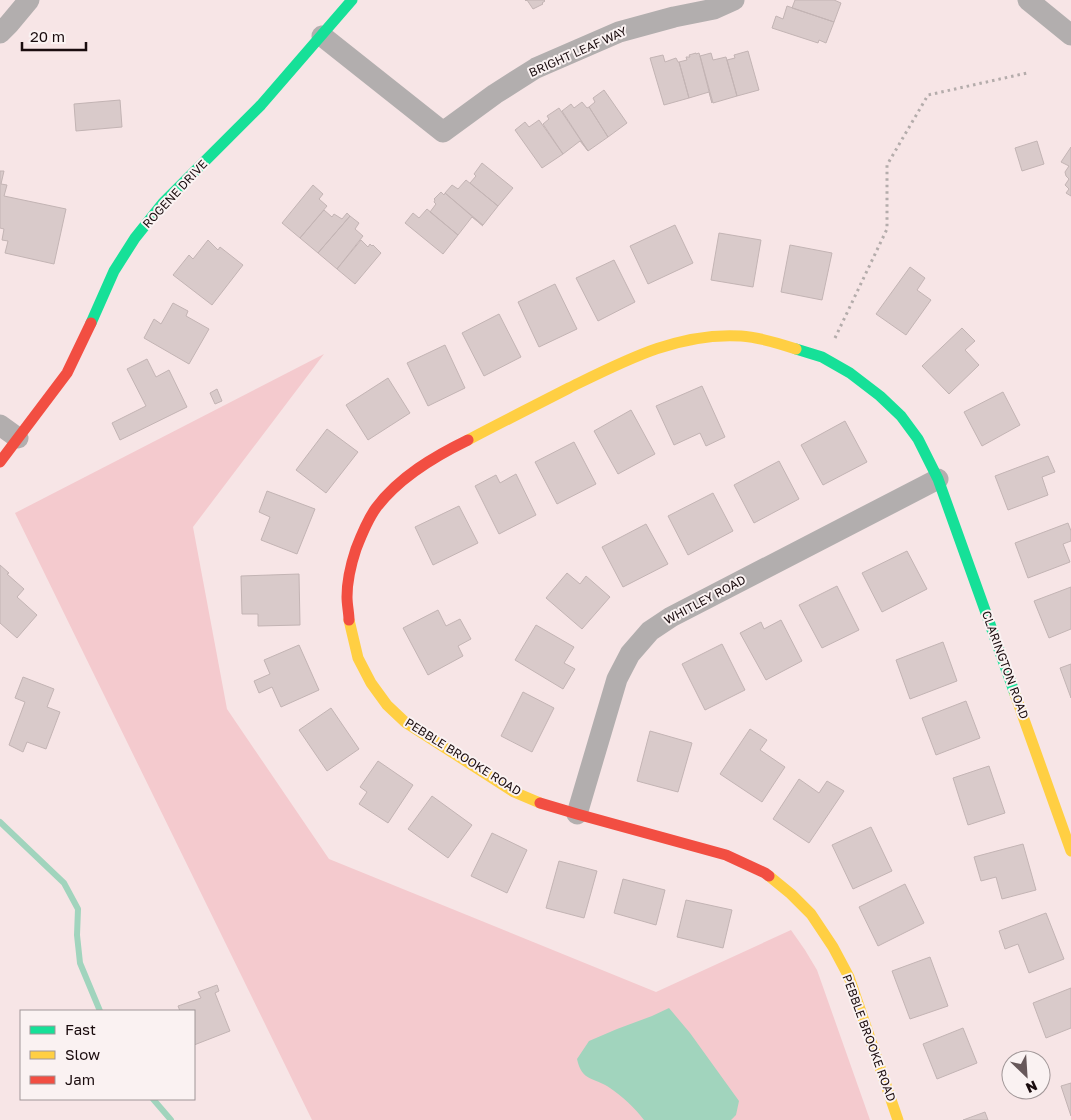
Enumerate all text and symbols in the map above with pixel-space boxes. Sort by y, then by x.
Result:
scale bar [22,20,86,52]
street label: BRIGHT LEAF WAY [526,23,629,80]
text: 20 m [30,27,65,45]
street label: ROGENE DRIVE [139,156,210,231]
street label: WHITLEY ROAD [661,572,748,627]
street label: CLARINGTON ROAD [979,609,1032,721]
street label: PEBBLE BROOKE ROAD [402,715,524,799]
street label: PEBBLE BROOKE ROAD [839,972,899,1103]
legend [20,1010,195,1100]
text: Fast [65,1020,96,1038]
text: Slow [65,1045,100,1063]
north arrow [1001,1050,1051,1100]
text: Jam [65,1070,95,1088]
text: N [1023,1077,1040,1097]

